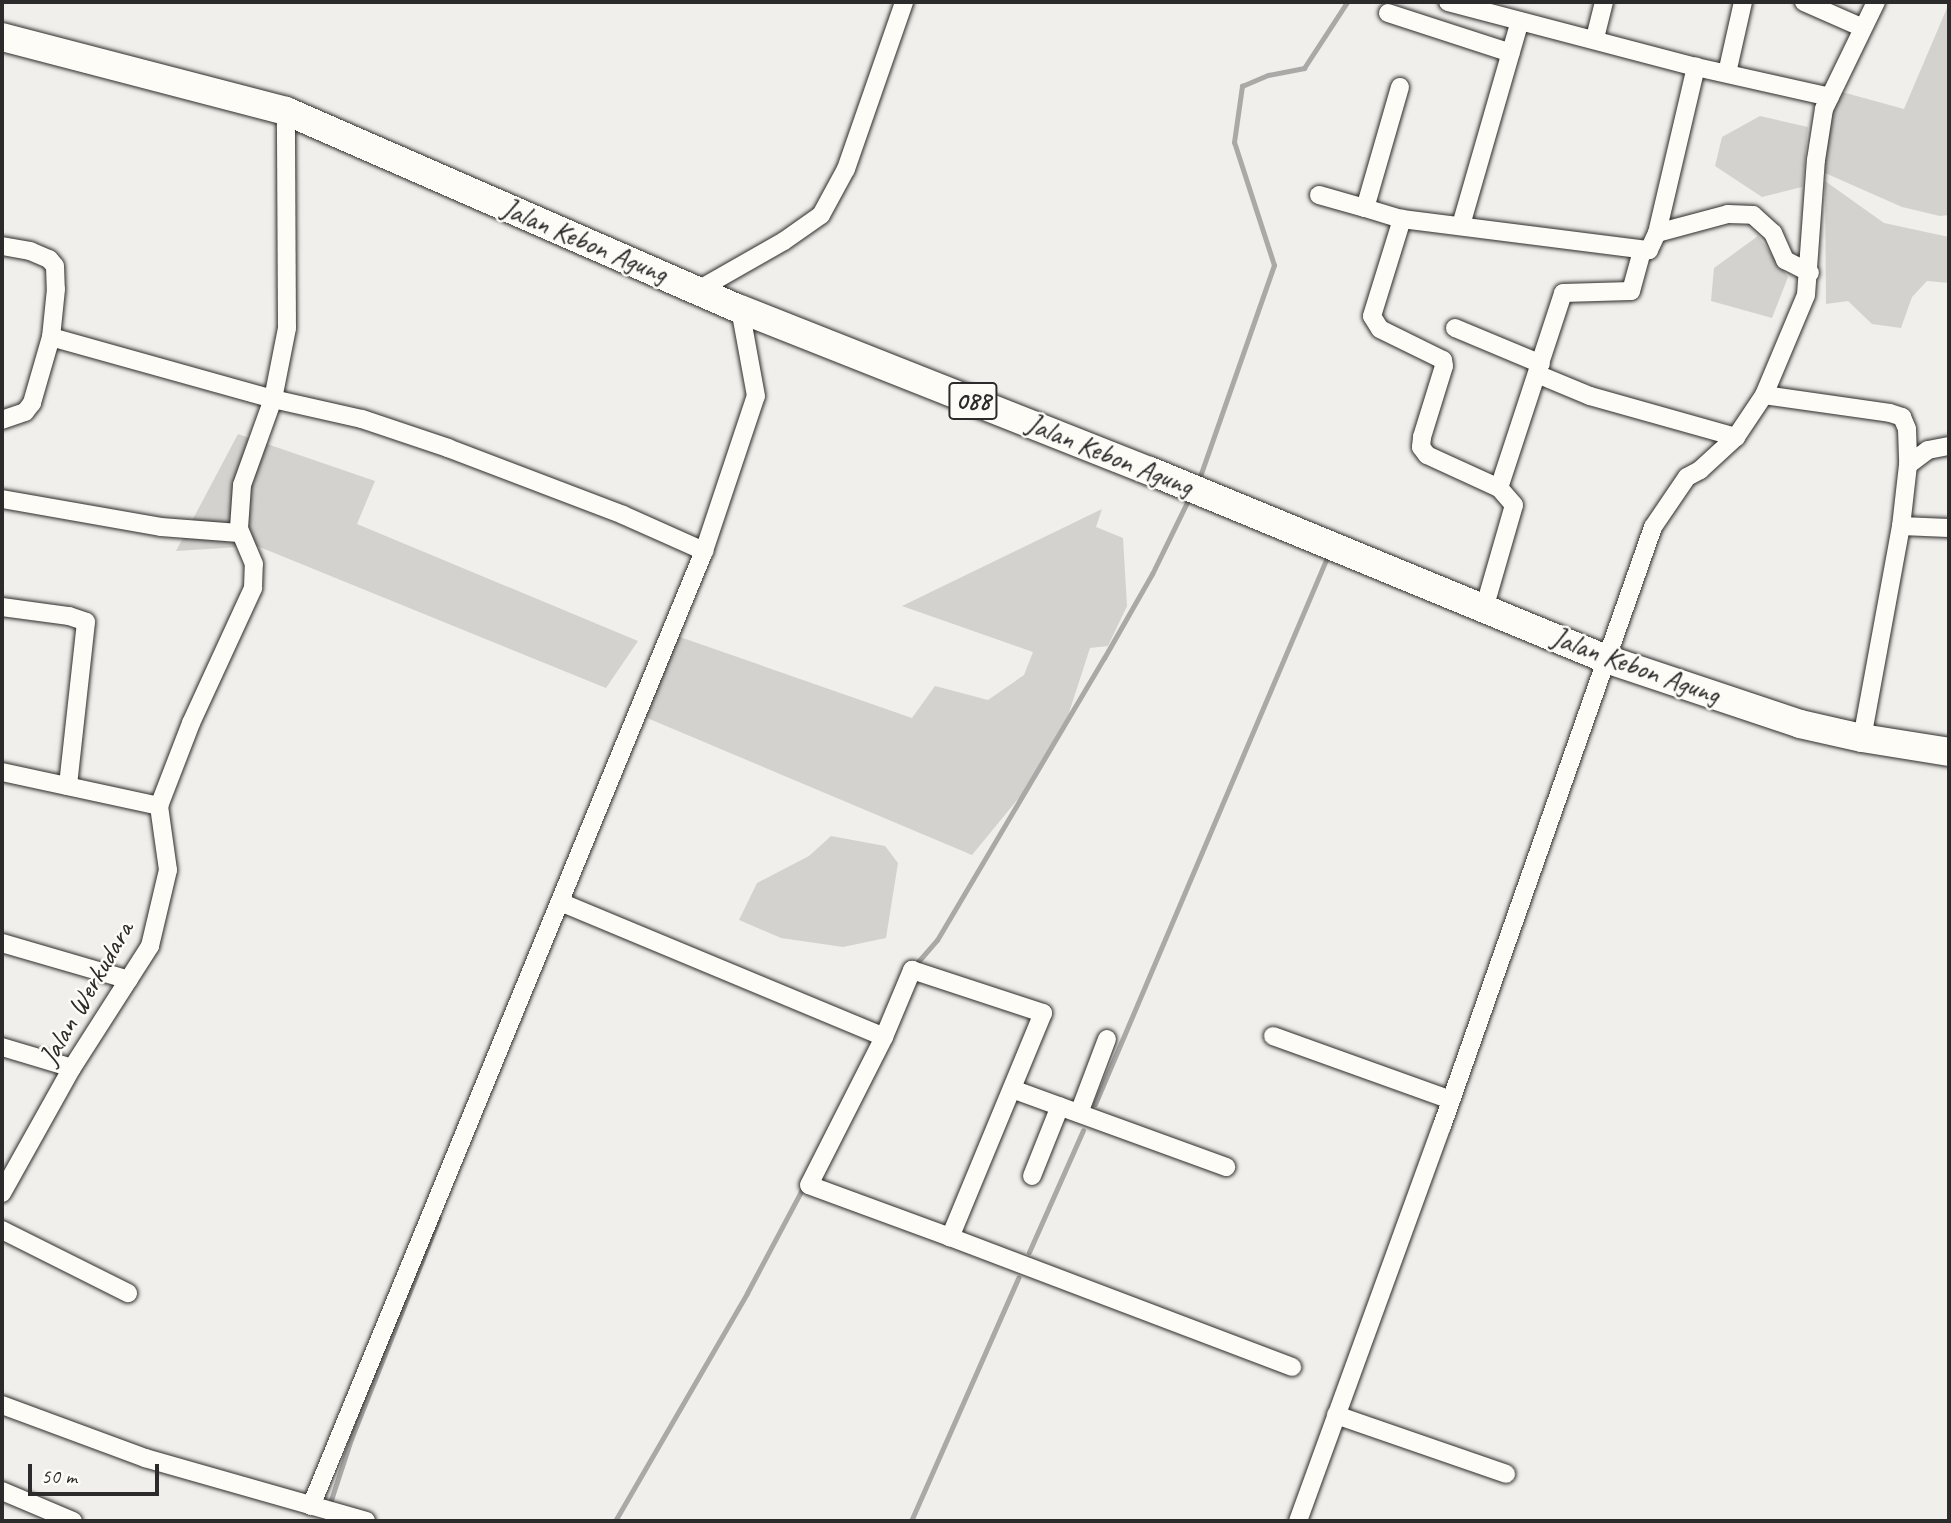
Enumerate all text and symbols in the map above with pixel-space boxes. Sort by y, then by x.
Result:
street label: Jalan Kebon Agung [497,191,673,291]
road number: 088 [947,378,999,424]
street label: Jalan Kebon Agung [1022,406,1198,504]
street label: Jalan Kebon Agung [1548,620,1724,712]
street label: Jalan Werkudara [31,915,141,1071]
scale bar [32,1450,163,1494]
text: 50 m [41,1463,77,1489]

